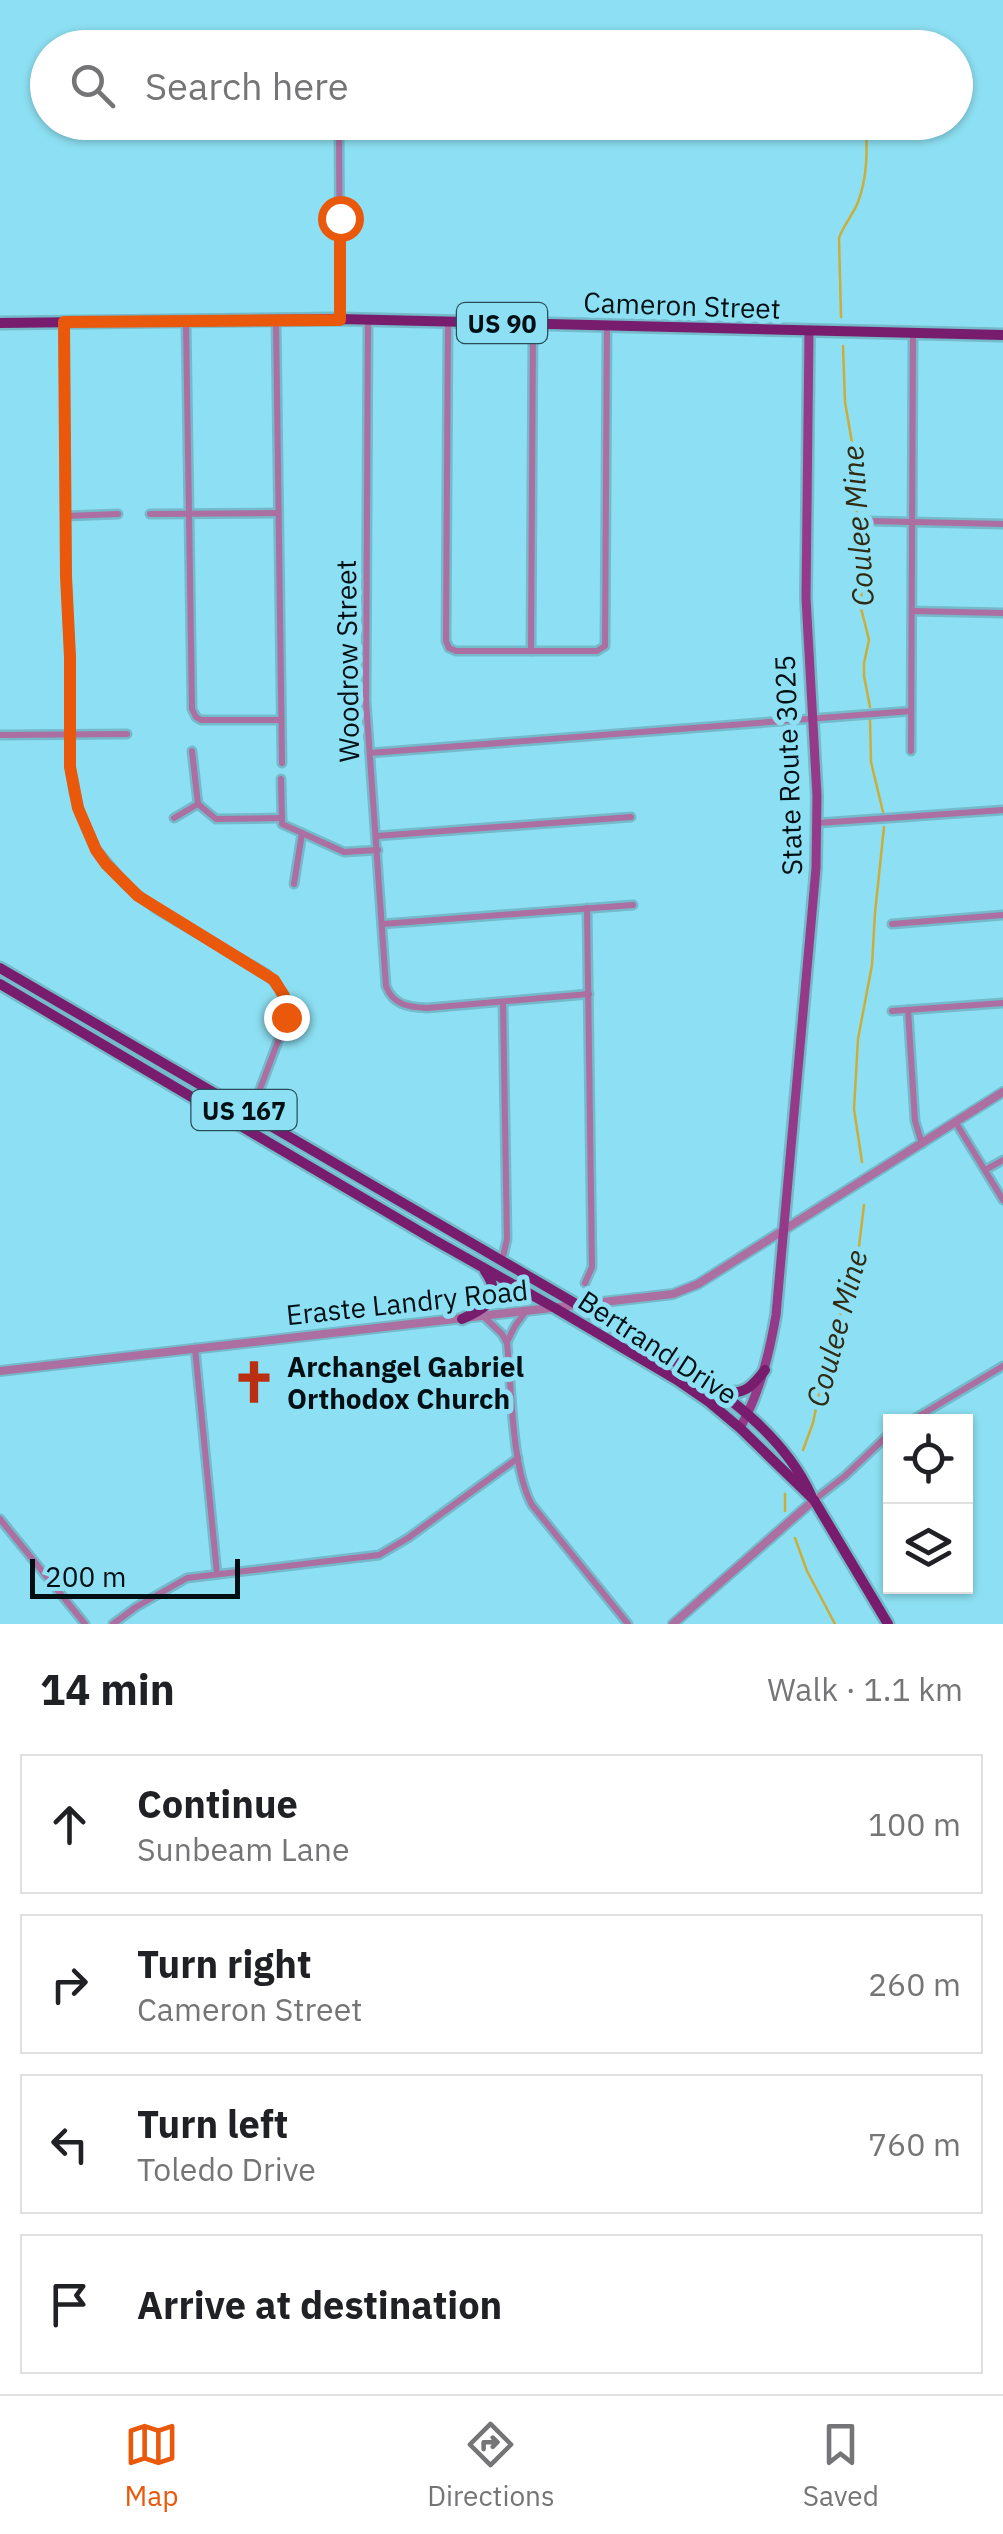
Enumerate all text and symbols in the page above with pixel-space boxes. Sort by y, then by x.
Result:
search box [30,30,973,140]
icon: search [65,58,120,113]
text: Search here [145,61,349,110]
route start [318,196,364,242]
street label: Cameron Street [583,283,781,327]
road number: US 90 [457,303,547,343]
water label: Coulee Mine [832,444,882,608]
street label: Woodrow Street [327,559,367,763]
street label: State Route 3025 [766,654,810,876]
route end [264,995,310,1041]
road number: US 167 [192,1090,296,1130]
water label: Coulee Mine [796,1245,876,1411]
street label: Eraste Landry Road [284,1271,530,1333]
street label: Bertrand Drive [571,1282,745,1412]
place label: Archangel Gabriel Orthodox Church [287,1348,524,1417]
church icon: Archangel Gabriel Orthodox Church [230,1358,278,1406]
map controls [883,1414,973,1594]
button: locate [883,1414,973,1504]
button: layers [883,1504,973,1594]
scale bar [30,1554,240,1598]
text: 200 m [45,1558,126,1595]
text: 14 min [40,1662,175,1717]
text: Walk · 1.1 km [767,1668,963,1710]
text: Continue [137,1779,298,1828]
icon: ahead [42,1797,97,1852]
text: 100 m [868,1803,961,1845]
text: Sunbeam Lane [137,1828,349,1870]
text: Turn right [137,1939,312,1988]
icon: right [42,1957,97,2012]
text: 260 m [868,1963,961,2005]
text: Cameron Street [137,1988,362,2030]
text: Turn left [137,2099,288,2148]
icon: left [42,2117,97,2172]
text: 760 m [868,2123,961,2165]
text: Toledo Drive [137,2148,316,2190]
icon: arrive [42,2277,97,2332]
text: Arrive at destination [137,2280,502,2329]
tab: Map [124,2417,179,2514]
tab: Directions [427,2417,555,2514]
tab: Saved [803,2417,879,2514]

